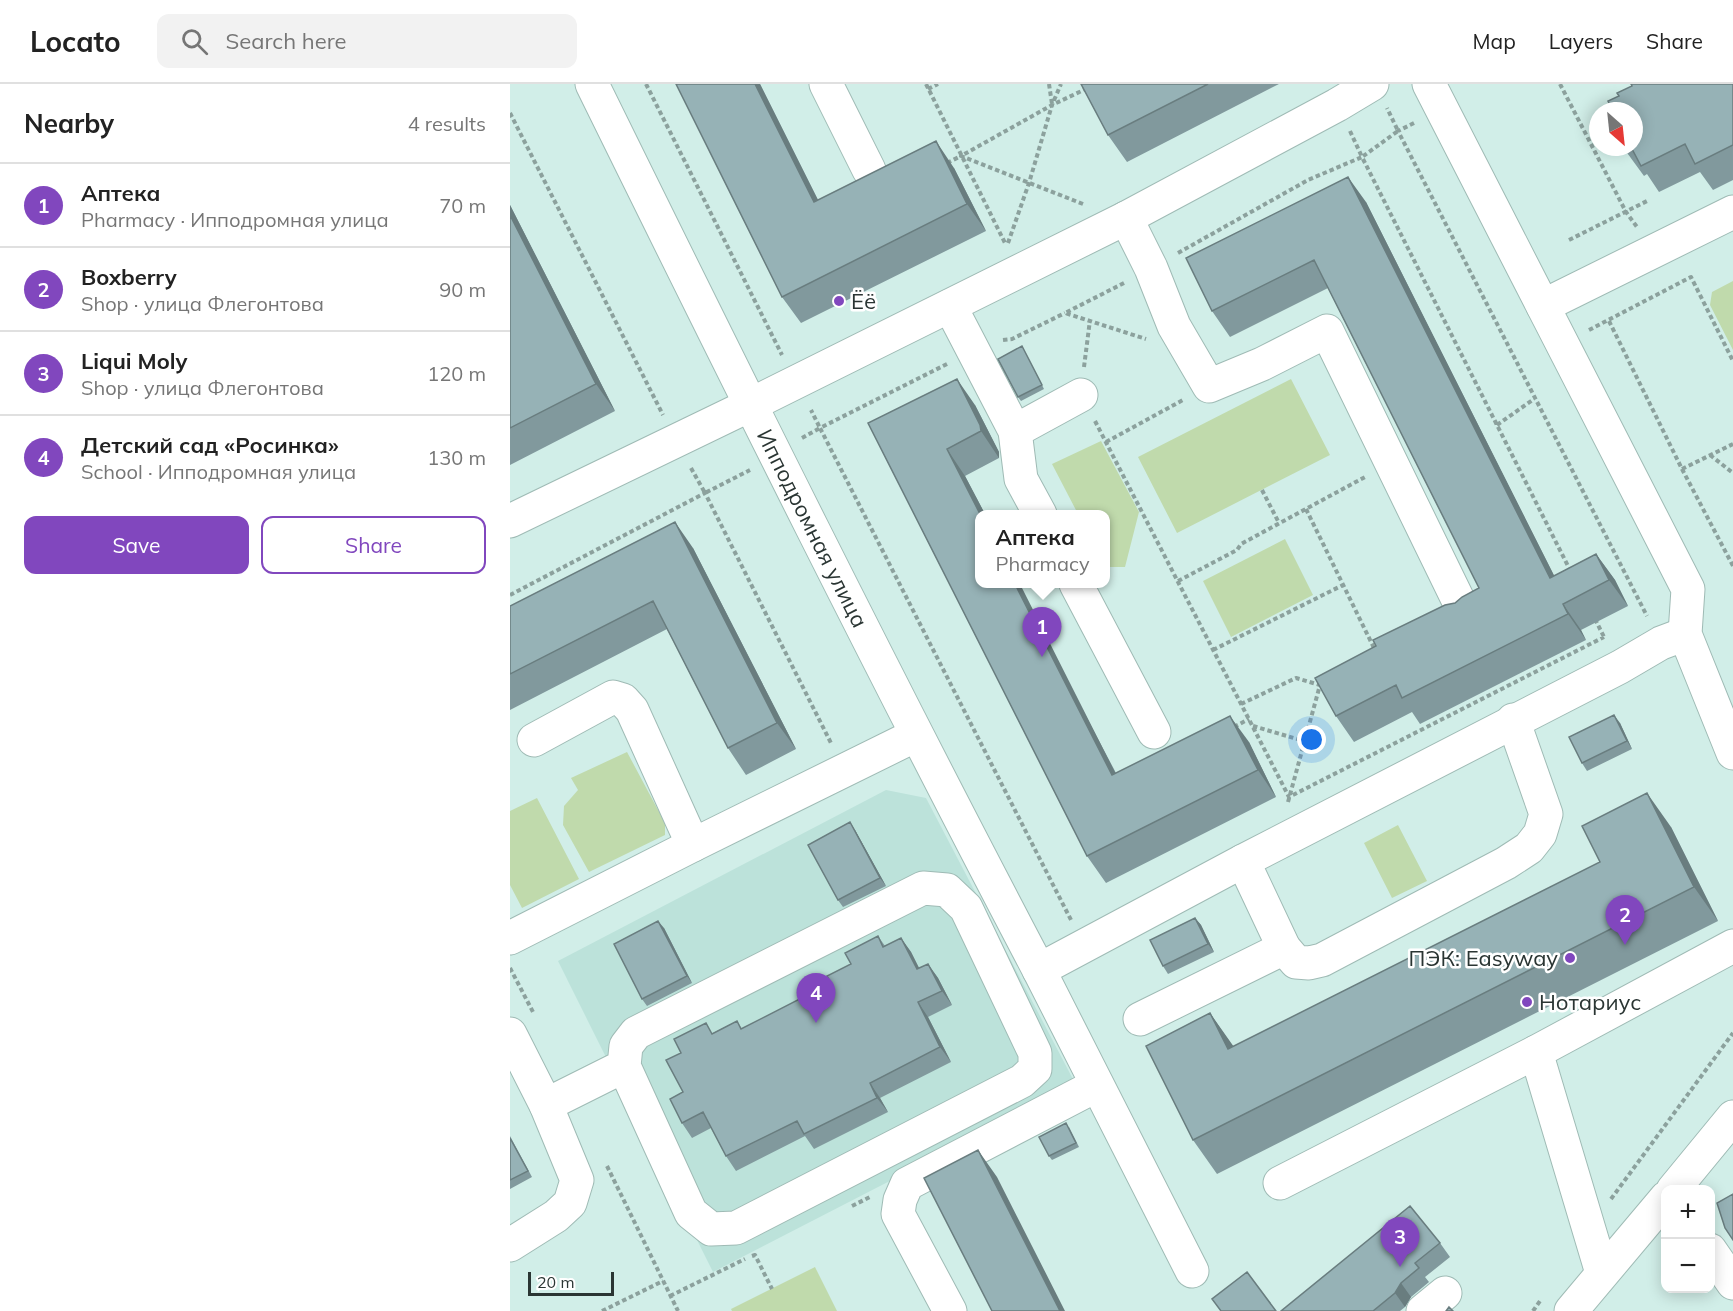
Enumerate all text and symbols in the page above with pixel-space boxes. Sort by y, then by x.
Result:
search box [157,14,577,68]
text: Locato [30,24,121,59]
icon: search [178,25,211,58]
text: Search here [226,27,346,55]
text: Map [1473,28,1516,54]
text: Layers [1549,28,1613,54]
text: Share [1646,28,1703,54]
north arrow [1589,102,1643,156]
text: Nearby [24,107,114,140]
text: 4 results [408,111,486,136]
text: Аптека [81,179,160,207]
text: 1 [38,193,50,218]
text: 70 m [439,193,486,218]
text: Pharmacy · Ипподромная улица [81,207,389,232]
text: Boxberry [81,263,177,291]
text: 2 [38,277,50,302]
text: 90 m [439,277,486,302]
place label: Ёё [851,287,876,315]
text: Shop · улица Флегонтова [81,291,324,316]
marker: Ёё [832,294,846,308]
text: Liqui Moly [81,347,187,375]
text: 3 [38,361,50,386]
text: 120 m [427,361,486,386]
text: Shop · улица Флегонтова [81,375,324,400]
street label: Ипподромная улица [751,424,874,632]
text: Детский сад «Росинка» [81,431,339,459]
text: 4 [38,445,50,470]
text: 130 m [427,445,486,470]
text: School · Ипподромная улица [81,459,356,484]
popup [975,510,1110,588]
button: Save [24,516,249,574]
button: Share [261,516,486,574]
text: Аптека [995,523,1075,551]
text: Pharmacy [995,551,1090,576]
pin: 1 [1022,608,1062,657]
your location [1297,725,1326,754]
pin: 2 [1606,896,1644,945]
place label: ПЭК: Easyway [1409,944,1558,972]
marker: ПЭК: Easyway [1563,951,1577,965]
pin: 4 [796,974,836,1023]
place label: Нотариус [1539,988,1641,1016]
marker: Нотариус [1520,995,1534,1009]
map controls [1661,1185,1715,1293]
button: + [1661,1185,1715,1239]
pin: 3 [1380,1218,1420,1267]
button: − [1661,1239,1715,1293]
scale bar [528,1269,614,1296]
text: 20 m [537,1272,574,1292]

